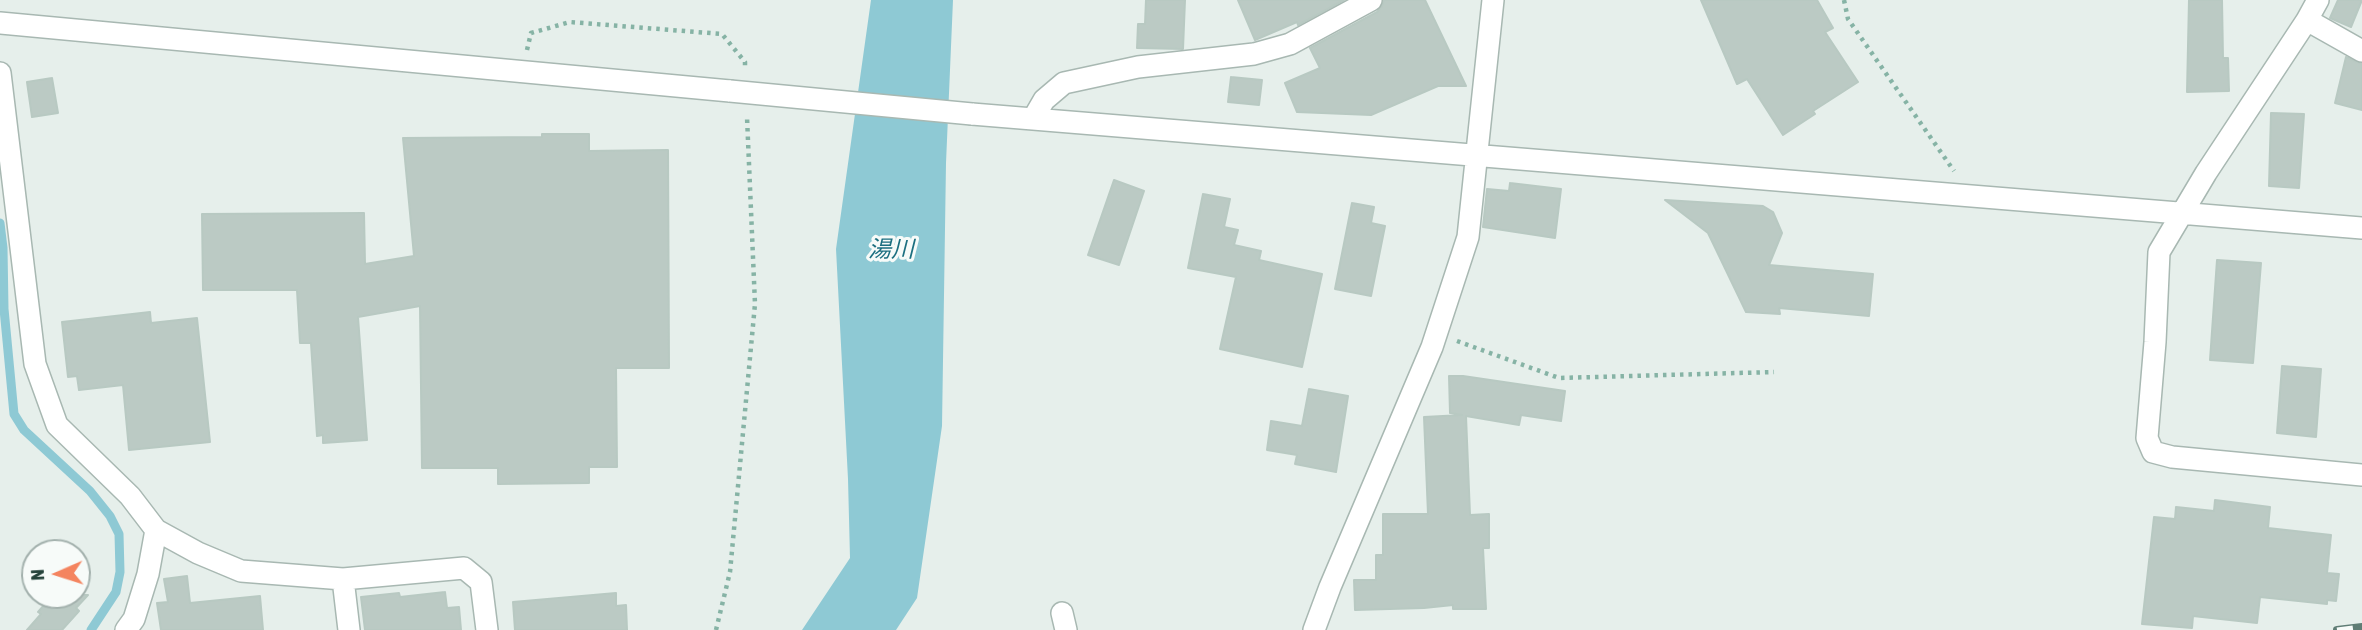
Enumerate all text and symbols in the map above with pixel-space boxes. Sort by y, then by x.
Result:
water label: 湯川 [868,236,914,264]
north arrow [21,539,91,609]
text: N [26,569,48,581]

